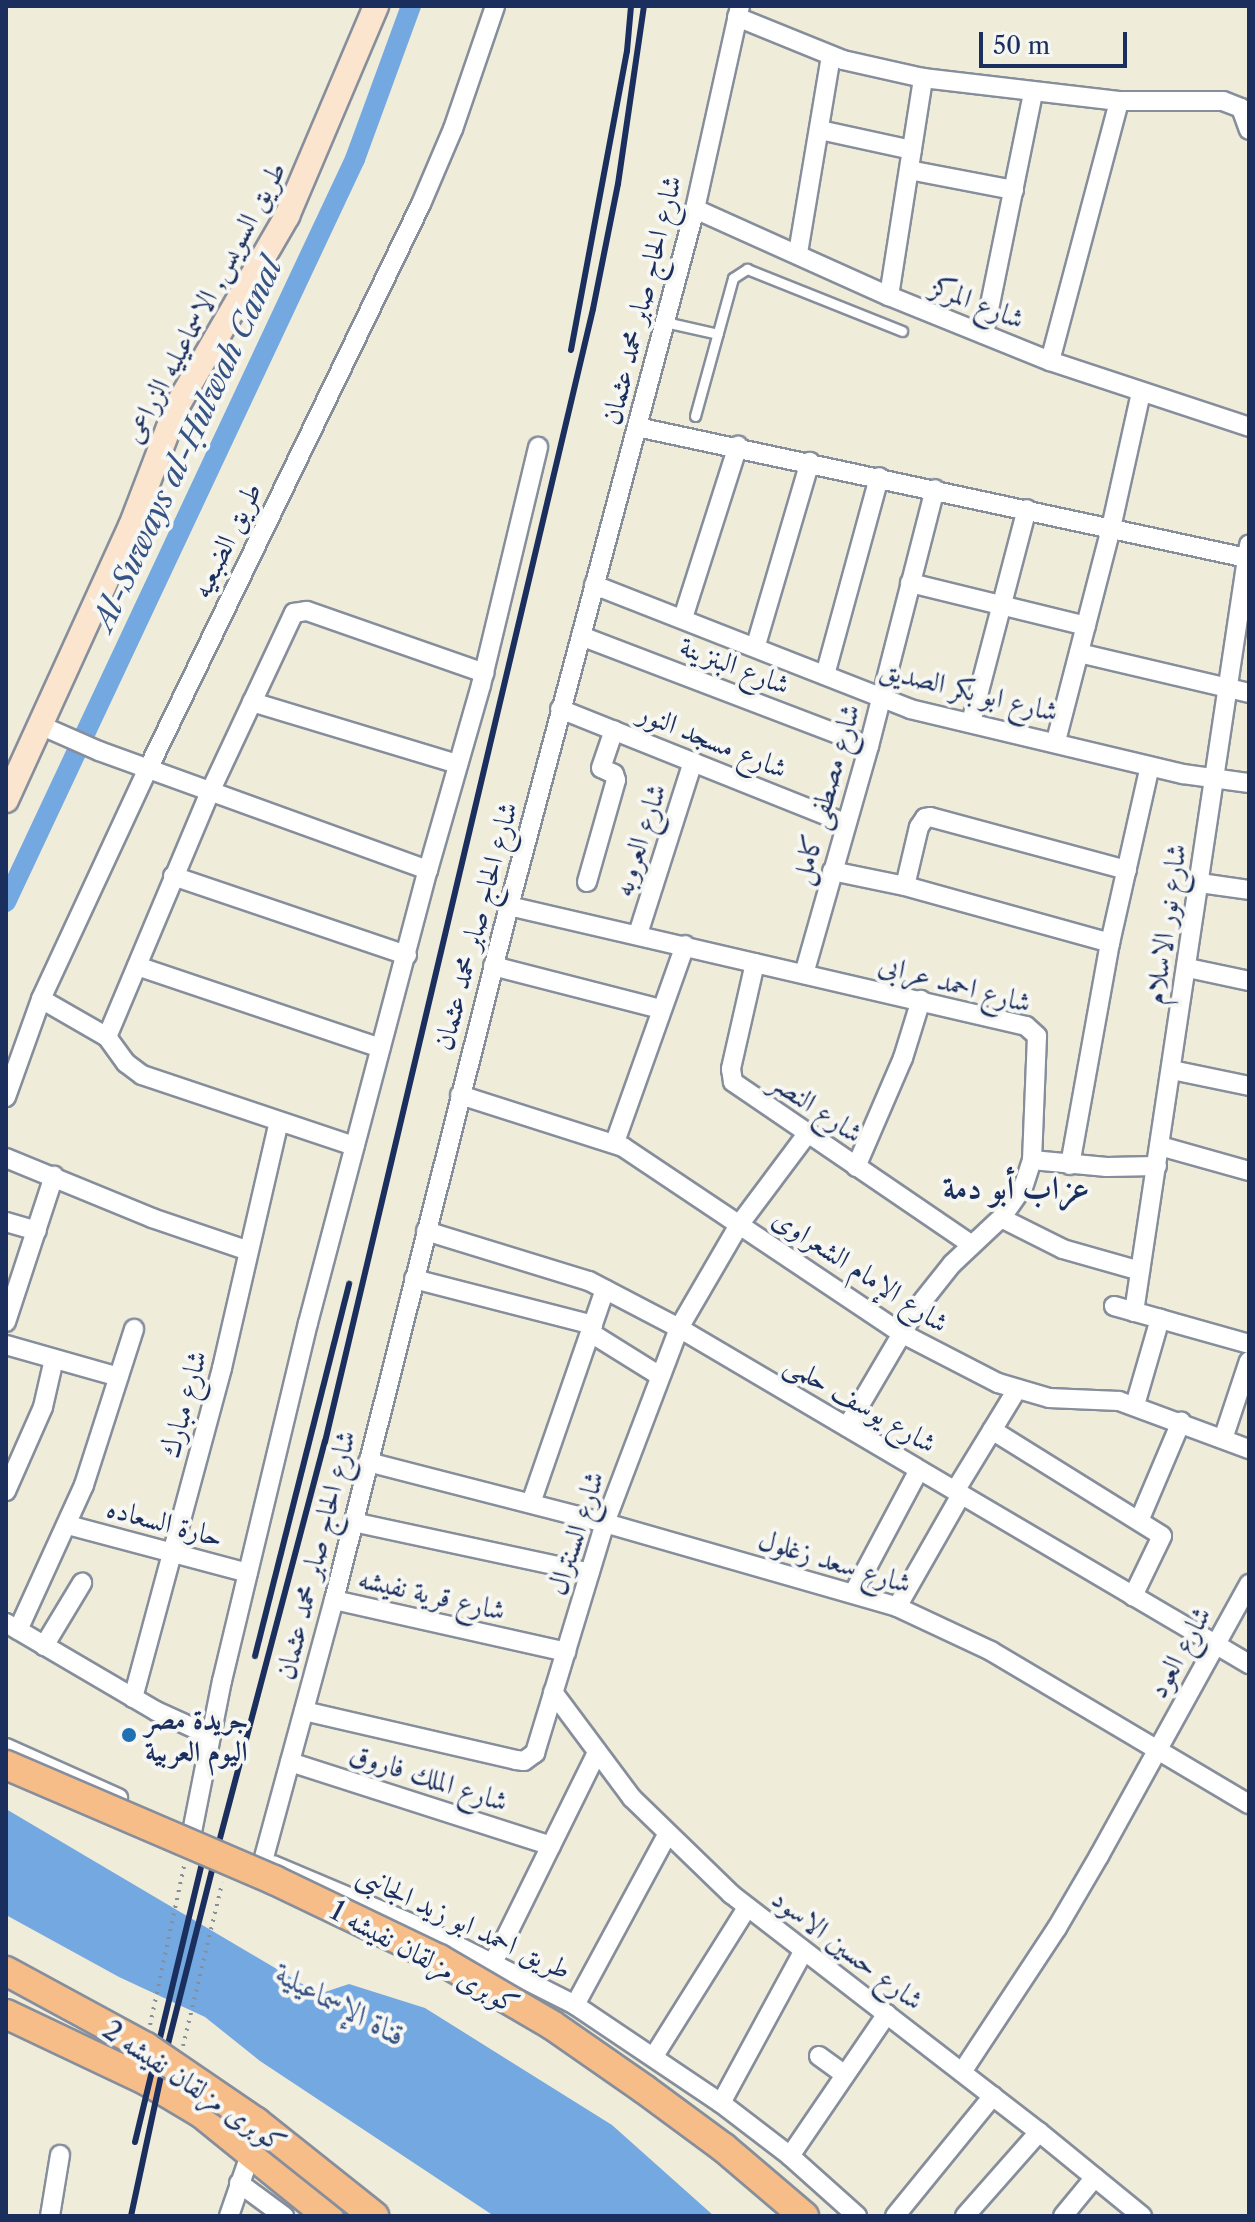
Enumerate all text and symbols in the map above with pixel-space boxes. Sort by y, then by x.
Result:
scale bar [983,16,1131,66]
text: 50 m [993,31,1050,60]
street label: طريق السويس, الاسماعيليه الزراعى [116,156,292,448]
street label: شارع الحاج صابر محمد عثمان [594,172,688,428]
water label: Al-Suways al-Ḥulwah Canal [86,252,290,636]
street label: شارع المركز [927,268,1029,336]
street label: طريق الضبعيه [184,477,268,603]
street label: شارع البنزينة [675,629,795,701]
street label: شارع ابو بكر الصديق [876,652,1062,728]
street label: شارع مسجد النور [634,695,792,785]
street label: شارع مصطفى كامل [783,700,867,888]
street label: شارع العروبه [605,779,673,901]
street label: شارع الحاج صابر محمد عثمان [426,798,524,1054]
street label: شارع نور الاسلام [1137,842,1193,1006]
street label: شارع احمد عرابى [875,947,1035,1019]
street label: شارع النصر [765,1064,869,1150]
district label: عزاب أبو دمة [943,1169,1089,1207]
street label: شارع الإمام الشعراوى [767,1201,955,1339]
street label: شارع يوسف حلمى [779,1346,943,1460]
street label: شارع مبارك [153,1347,213,1461]
street label: شارع الحاج صابر محمد عثمان [268,1427,362,1683]
street label: شارع السنترال [539,1467,611,1599]
street label: حارة السعاده [103,1490,227,1554]
street label: شارع سعد زغلول [755,1522,915,1600]
street label: شارع قرية نفيشه [355,1561,509,1627]
street label: شارع العود [1140,1600,1218,1704]
place label: جريدة مصر اليوم العربية [145,1702,248,1768]
marker: جريدة مصر اليوم العربية [120,1726,138,1744]
street label: شارع الملك فاروق [346,1736,512,1818]
street label: طريق احمد ابو زيد الجانبى [352,1858,576,1986]
street label: شارع حسين الاسود [766,1881,930,2017]
street label: كوبرى مزلقان نفيشه 1 [325,1893,525,2021]
water label: قناة الإسماعيلية [270,1956,412,2054]
street label: كوبرى مزلقان نفيشه 2 [97,2012,293,2160]

